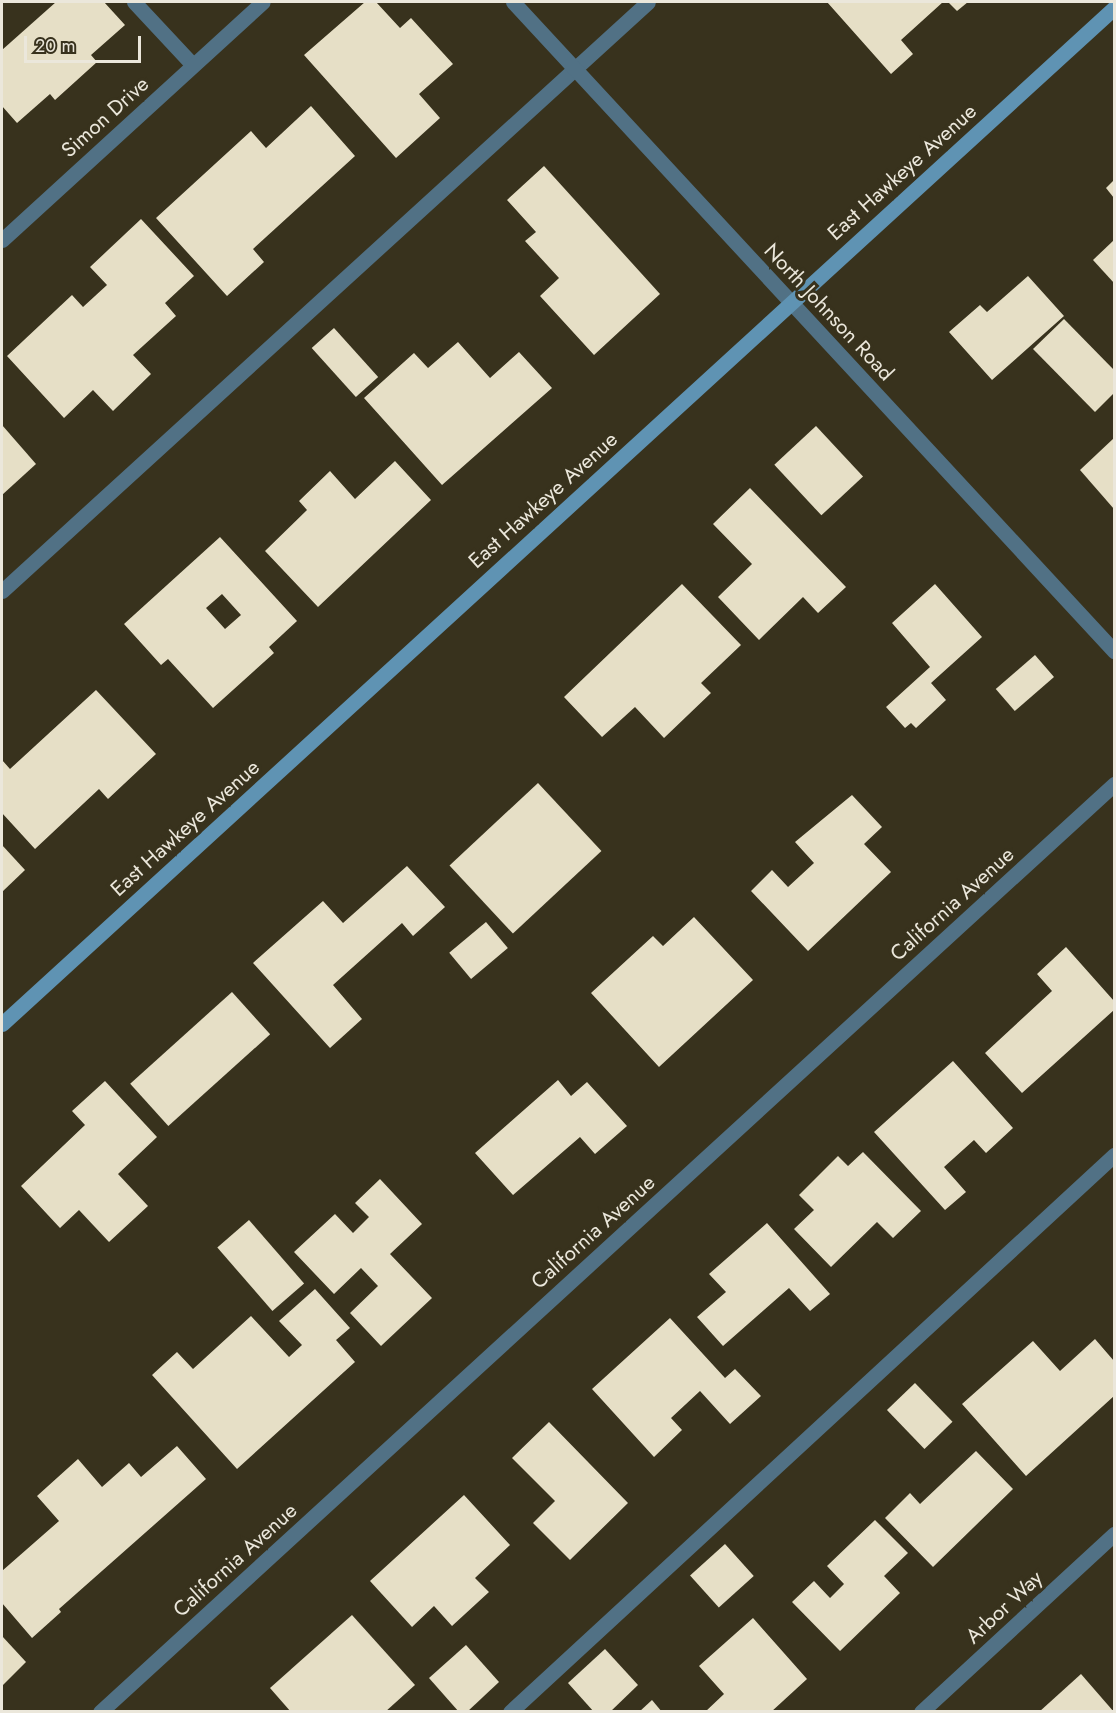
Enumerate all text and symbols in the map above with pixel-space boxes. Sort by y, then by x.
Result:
scale bar [27,24,144,62]
text: 20 m [35,33,75,59]
street label: Simon Drive [56,71,154,163]
street label: East Hawkeye Avenue [822,99,982,245]
street label: North Johnson Road [759,238,899,386]
street label: East Hawkeye Avenue [463,427,623,573]
street label: East Hawkeye Avenue [105,755,265,901]
street label: California Avenue [885,842,1019,966]
street label: California Avenue [526,1170,660,1294]
street label: California Avenue [168,1498,302,1622]
street label: Arbor Way [960,1565,1048,1649]

